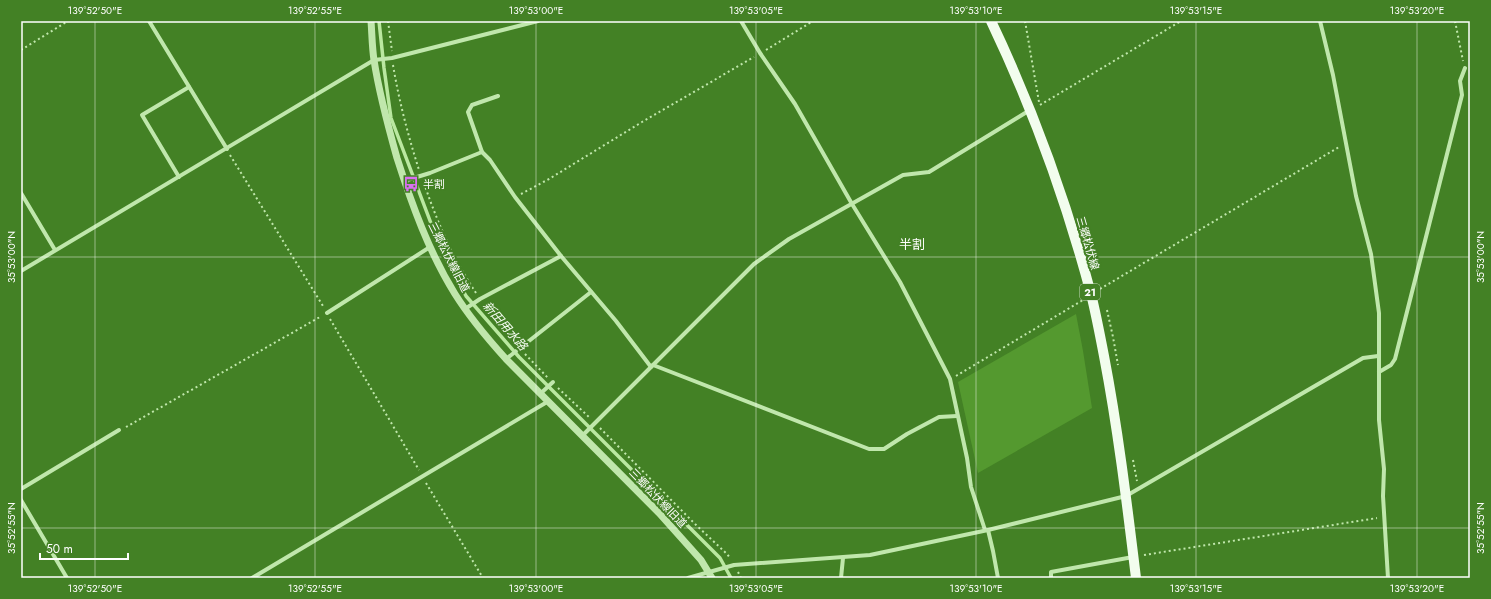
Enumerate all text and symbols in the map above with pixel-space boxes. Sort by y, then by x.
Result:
text: 139°52'50"E [68,3,122,18]
text: 139°52'55"E [288,3,342,18]
text: 139°53'00"E [509,3,563,18]
text: 139°53'05"E [729,3,783,18]
text: 139°53'10"E [949,3,1003,18]
text: 139°53'15"E [1170,3,1222,18]
text: 139°53'20"E [1390,3,1444,18]
bus stop icon: 半割 [402,175,420,193]
place label: 半割 [423,176,445,192]
street label: 三郷松伏線 [1073,214,1103,272]
street label: 三郷松伏線旧道 [424,219,474,295]
text: 35°53'00"N [4,231,19,283]
text: 35°53'00"N [1473,231,1488,283]
district label: 半割 [899,235,925,254]
road number: 21 [1080,284,1100,300]
water label: 新田用水路 [479,297,532,355]
street label: 三郷松伏線旧道 [626,465,690,531]
text: 35°52'55"N [4,502,19,554]
text: 35°52'55"N [1473,502,1488,554]
scale bar [40,535,128,561]
text: 50 m [46,540,73,558]
text: 139°52'50"E [68,581,122,596]
text: 139°52'55"E [288,581,342,596]
text: 139°53'00"E [509,581,563,596]
text: 139°53'05"E [729,581,783,596]
text: 139°53'10"E [949,581,1003,596]
text: 139°53'15"E [1170,581,1222,596]
text: 139°53'20"E [1390,581,1444,596]

